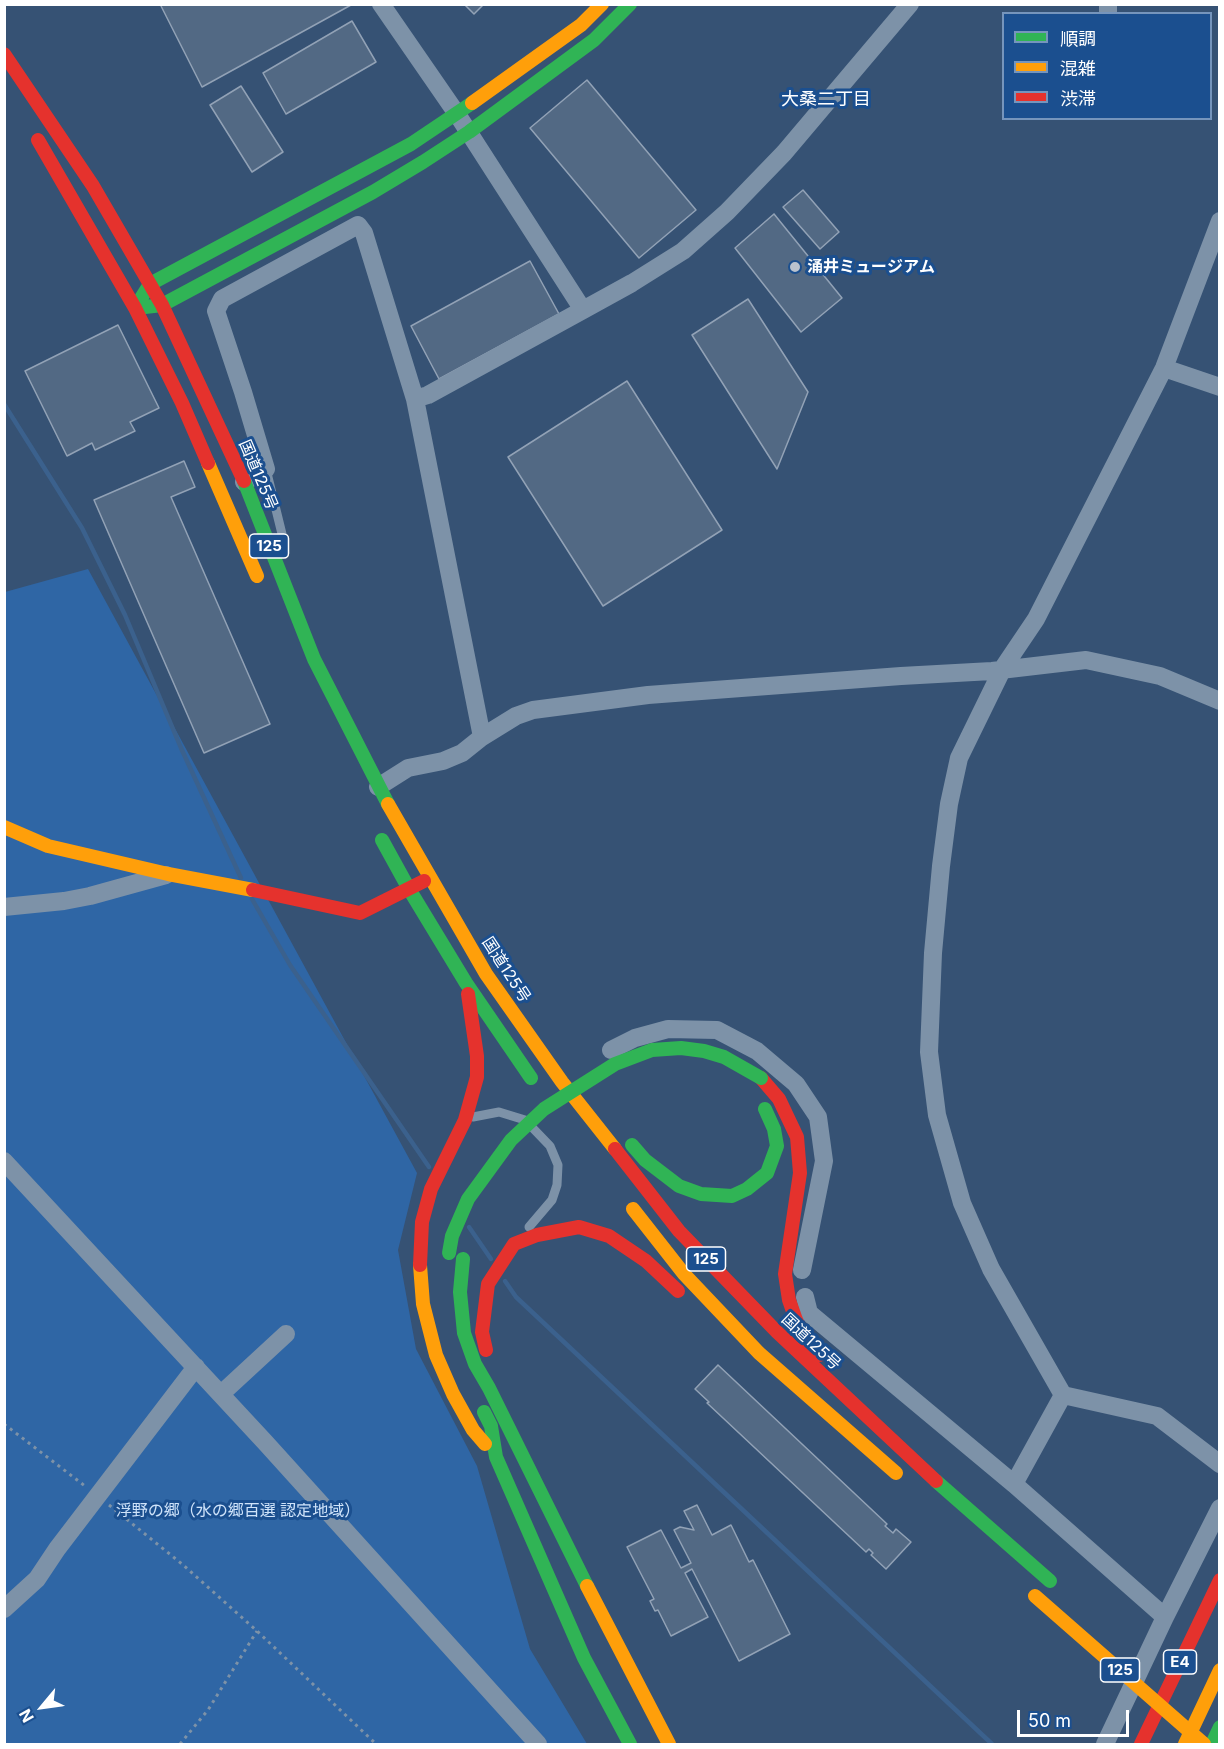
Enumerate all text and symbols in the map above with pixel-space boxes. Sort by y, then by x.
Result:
legend [1002,12,1212,120]
text: 順調 [1060,28,1096,49]
text: 混雑 [1060,58,1096,79]
text: 渋滞 [1060,88,1096,109]
district label: 大桑二丁目 [781,89,871,111]
place label: 涌井ミュージアム [807,257,935,277]
marker: 涌井ミュージアム [788,260,802,274]
street label: 国道125号 [235,437,281,513]
road number: 125 [250,534,288,558]
street label: 国道125号 [478,934,534,1006]
road number: 125 [686,1247,726,1271]
street label: 国道125号 [777,1310,845,1374]
park label: 浮野の郷（水の郷百選 認定地域） [116,1501,360,1521]
road number: E4 [1164,1650,1196,1674]
road number: 125 [1100,1658,1140,1682]
north arrow [12,1677,72,1737]
scale bar [1020,1698,1132,1736]
text: N [15,1706,38,1726]
text: 50 m [1028,1710,1071,1731]

